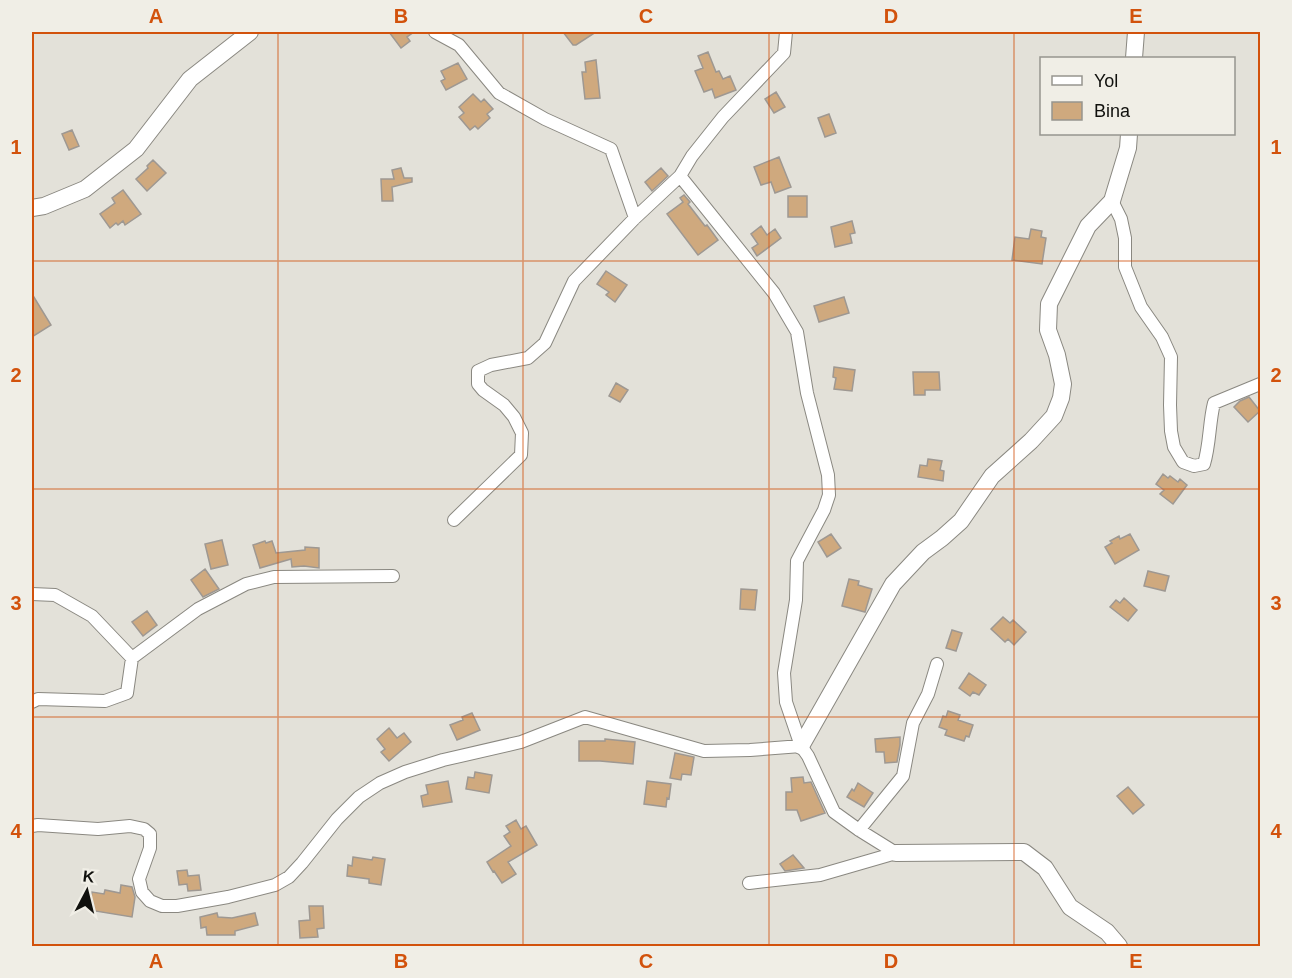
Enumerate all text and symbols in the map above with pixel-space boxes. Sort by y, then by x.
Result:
text: A [149,5,163,27]
text: B [394,5,408,27]
text: C [639,5,653,27]
text: D [884,5,898,27]
text: E [1129,5,1143,27]
legend [1040,57,1235,135]
text: Yol [1094,71,1118,91]
text: Bina [1094,101,1131,121]
text: 1 [10,136,22,158]
text: 1 [1270,136,1282,158]
text: 2 [10,364,22,386]
text: 2 [1270,364,1282,386]
text: 3 [10,592,22,614]
text: 3 [1270,592,1282,614]
text: 4 [10,820,22,842]
text: 4 [1270,820,1282,842]
north arrow [57,861,117,921]
text: K [82,867,96,886]
text: A [149,950,163,972]
text: B [394,950,408,972]
text: C [639,950,653,972]
text: D [884,950,898,972]
text: E [1129,950,1143,972]

